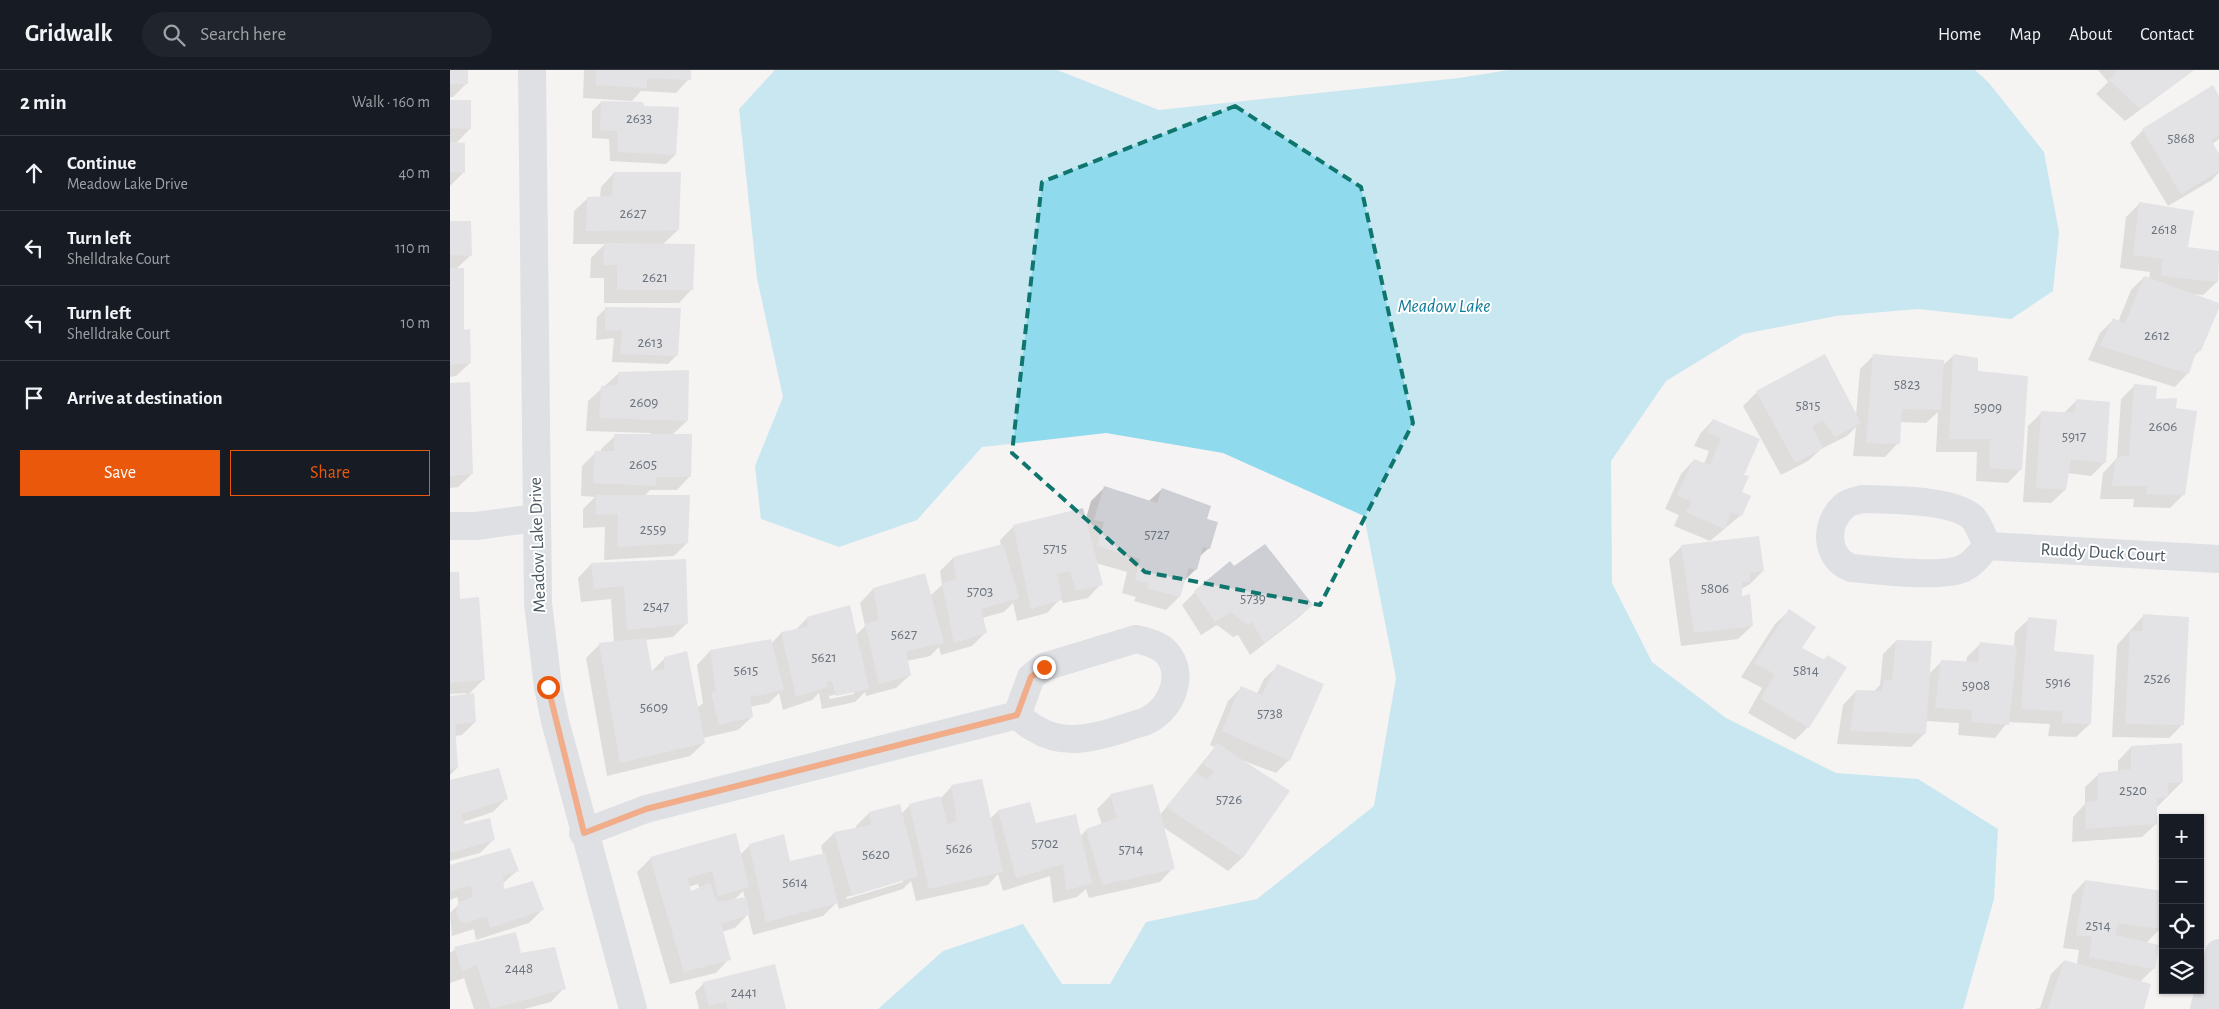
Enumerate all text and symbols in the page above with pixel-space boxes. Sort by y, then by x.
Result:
search box [142,12,492,57]
icon: search [160,21,188,49]
text: Gridwalk [25,22,112,46]
text: Search here [200,25,286,44]
text: Home [1938,26,1981,44]
text: Map [2009,26,2041,44]
text: About [2069,26,2112,44]
text: Contact [2140,26,2194,44]
text: 2 min [20,92,67,113]
text: Walk · 160 m [352,94,430,110]
house number: 2633 [626,111,652,126]
house number: 5868 [2167,131,2195,146]
text: Continue [67,154,136,173]
icon: ahead [20,159,48,187]
text: 40 m [398,165,430,181]
text: Meadow Lake Drive [67,176,188,192]
house number: 2627 [620,206,646,221]
house number: 2618 [2151,222,2177,237]
text: Turn left [67,229,131,248]
icon: left [20,234,48,262]
text: 110 m [395,240,430,256]
text: Shelldrake Court [67,251,170,267]
house number: 2621 [642,270,668,285]
water label: Meadow Lake [1398,297,1490,316]
text: Turn left [67,304,131,323]
icon: left [20,309,48,337]
text: 10 m [401,315,430,331]
text: Shelldrake Court [67,326,170,342]
house number: 2612 [2144,328,2170,343]
house number: 2613 [637,335,663,350]
house number: 5823 [1894,377,1920,392]
icon: arrive [20,384,48,412]
text: Arrive at destination [67,389,223,408]
house number: 2609 [630,395,658,410]
house number: 5815 [1796,398,1820,413]
house number: 5909 [1974,400,2002,415]
house number: 2606 [2149,419,2177,434]
house number: 5917 [2062,429,2086,444]
button: Save [20,450,220,496]
button: Share [230,450,430,496]
house number: 2605 [629,457,657,472]
street label: Meadow Lake Drive [527,477,549,613]
house number: 2559 [640,522,666,537]
house number: 5727 [1144,527,1170,542]
house number: 5715 [1043,541,1067,556]
street label: Ruddy Duck Court [2040,541,2166,565]
house number: 5806 [1701,581,1729,596]
house number: 5703 [967,584,993,599]
house number: 5739 [1240,591,1266,606]
house number: 2547 [643,599,669,614]
house number: 5627 [891,627,917,642]
house number: 5621 [811,650,837,665]
route end [1033,656,1056,679]
house number: 5615 [734,663,758,678]
house number: 5814 [1793,663,1819,678]
house number: 2526 [2144,671,2170,686]
house number: 5916 [2045,675,2071,690]
route start [537,676,560,699]
house number: 5908 [1962,678,1990,693]
house number: 5609 [640,700,668,715]
house number: 5738 [1257,706,1283,721]
house number: 2520 [2119,783,2147,798]
house number: 5726 [1216,792,1242,807]
map controls [2159,814,2204,994]
button: + [2159,814,2204,859]
house number: 5702 [1031,836,1059,851]
house number: 5626 [945,841,973,856]
house number: 5714 [1119,842,1143,857]
house number: 5620 [862,847,890,862]
button: − [2159,859,2204,904]
house number: 5614 [782,875,808,890]
button: locate [2159,904,2204,949]
house number: 2514 [2085,918,2111,933]
button: layers [2159,949,2204,994]
house number: 2448 [505,961,533,976]
house number: 2441 [731,985,757,1000]

